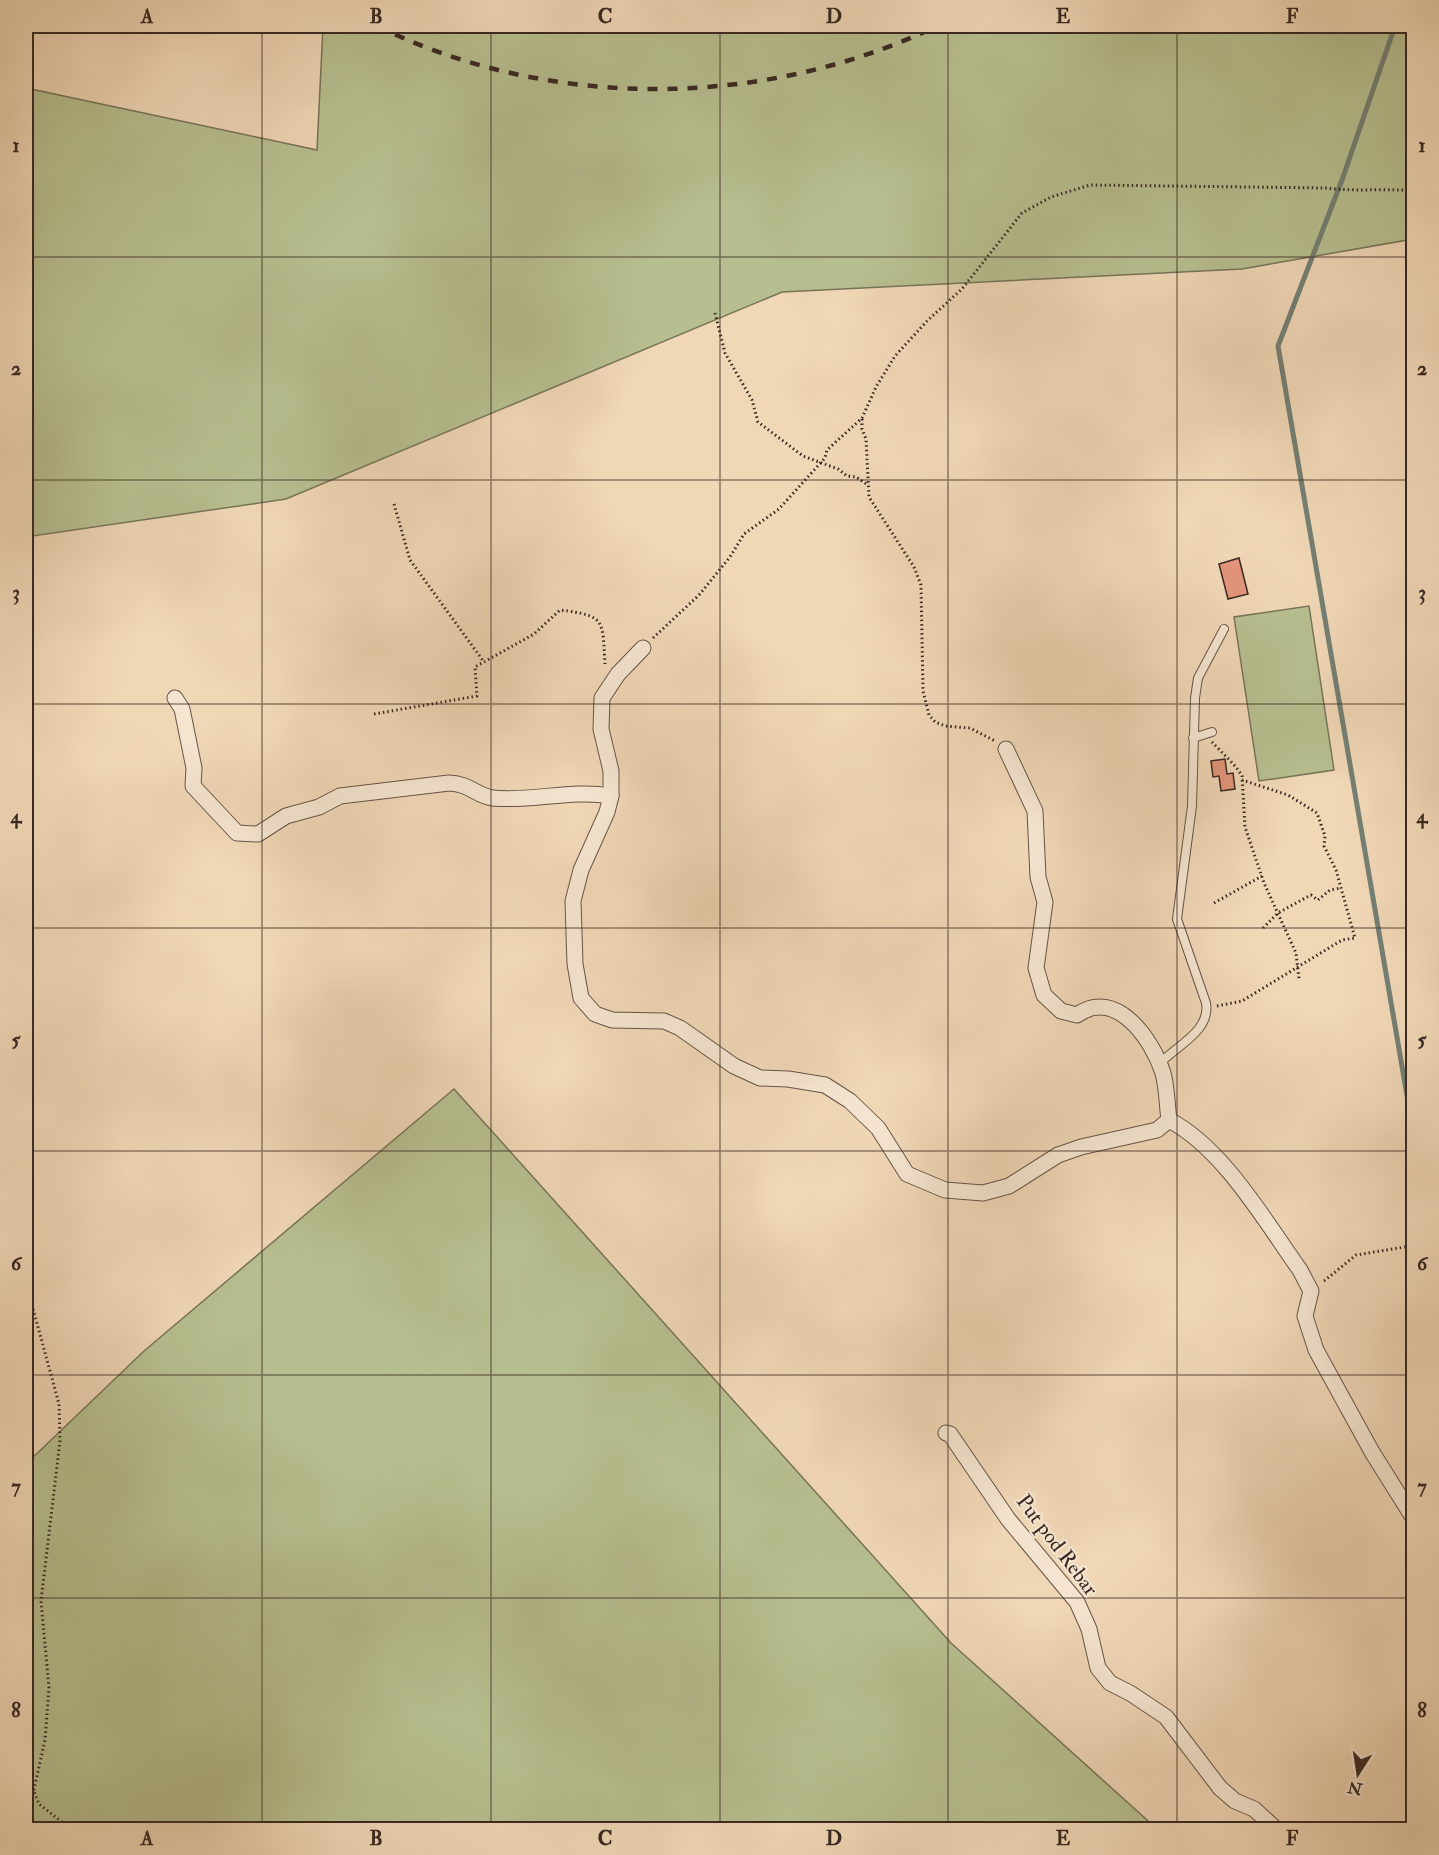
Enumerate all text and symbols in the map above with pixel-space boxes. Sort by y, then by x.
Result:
text: A [140,4,154,29]
text: B [369,4,383,29]
text: C [598,4,612,29]
text: D [826,4,842,29]
text: E [1056,4,1071,29]
text: F [1286,4,1299,29]
text: 1 [12,133,20,158]
text: 1 [1418,133,1426,158]
text: 2 [11,356,21,381]
text: 2 [1417,356,1427,381]
text: 3 [12,580,20,605]
text: 3 [1418,580,1426,605]
text: 4 [10,804,23,829]
text: 4 [1416,804,1429,829]
text: 5 [12,1027,22,1052]
text: 5 [1418,1027,1428,1052]
text: 6 [11,1251,23,1276]
text: 6 [1417,1251,1429,1276]
text: 7 [11,1474,21,1499]
text: 7 [1417,1474,1427,1499]
street label: Put pod Rebar [1010,1489,1104,1601]
text: 8 [11,1698,21,1723]
text: 8 [1417,1698,1427,1723]
north arrow [1328,1744,1388,1804]
text: N [1345,1776,1365,1799]
text: A [140,1826,154,1851]
text: B [369,1826,383,1851]
text: C [598,1826,612,1851]
text: D [826,1826,842,1851]
text: E [1056,1826,1071,1851]
text: F [1286,1826,1299,1851]

